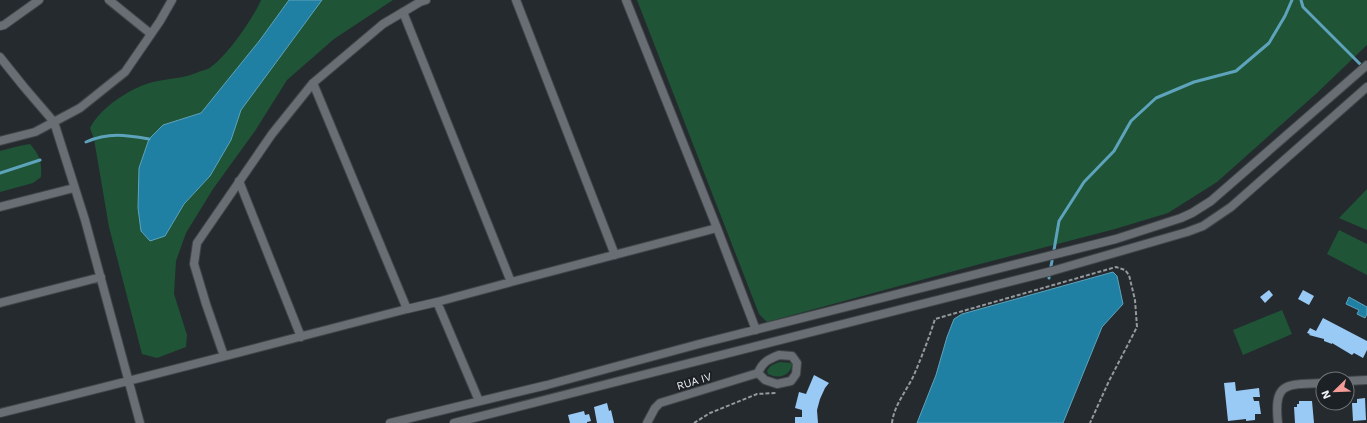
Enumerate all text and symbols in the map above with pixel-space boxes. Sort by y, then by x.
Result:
street label: RUA IV [675,370,713,393]
north arrow [1315,371,1355,411]
text: N [1319,388,1334,401]

